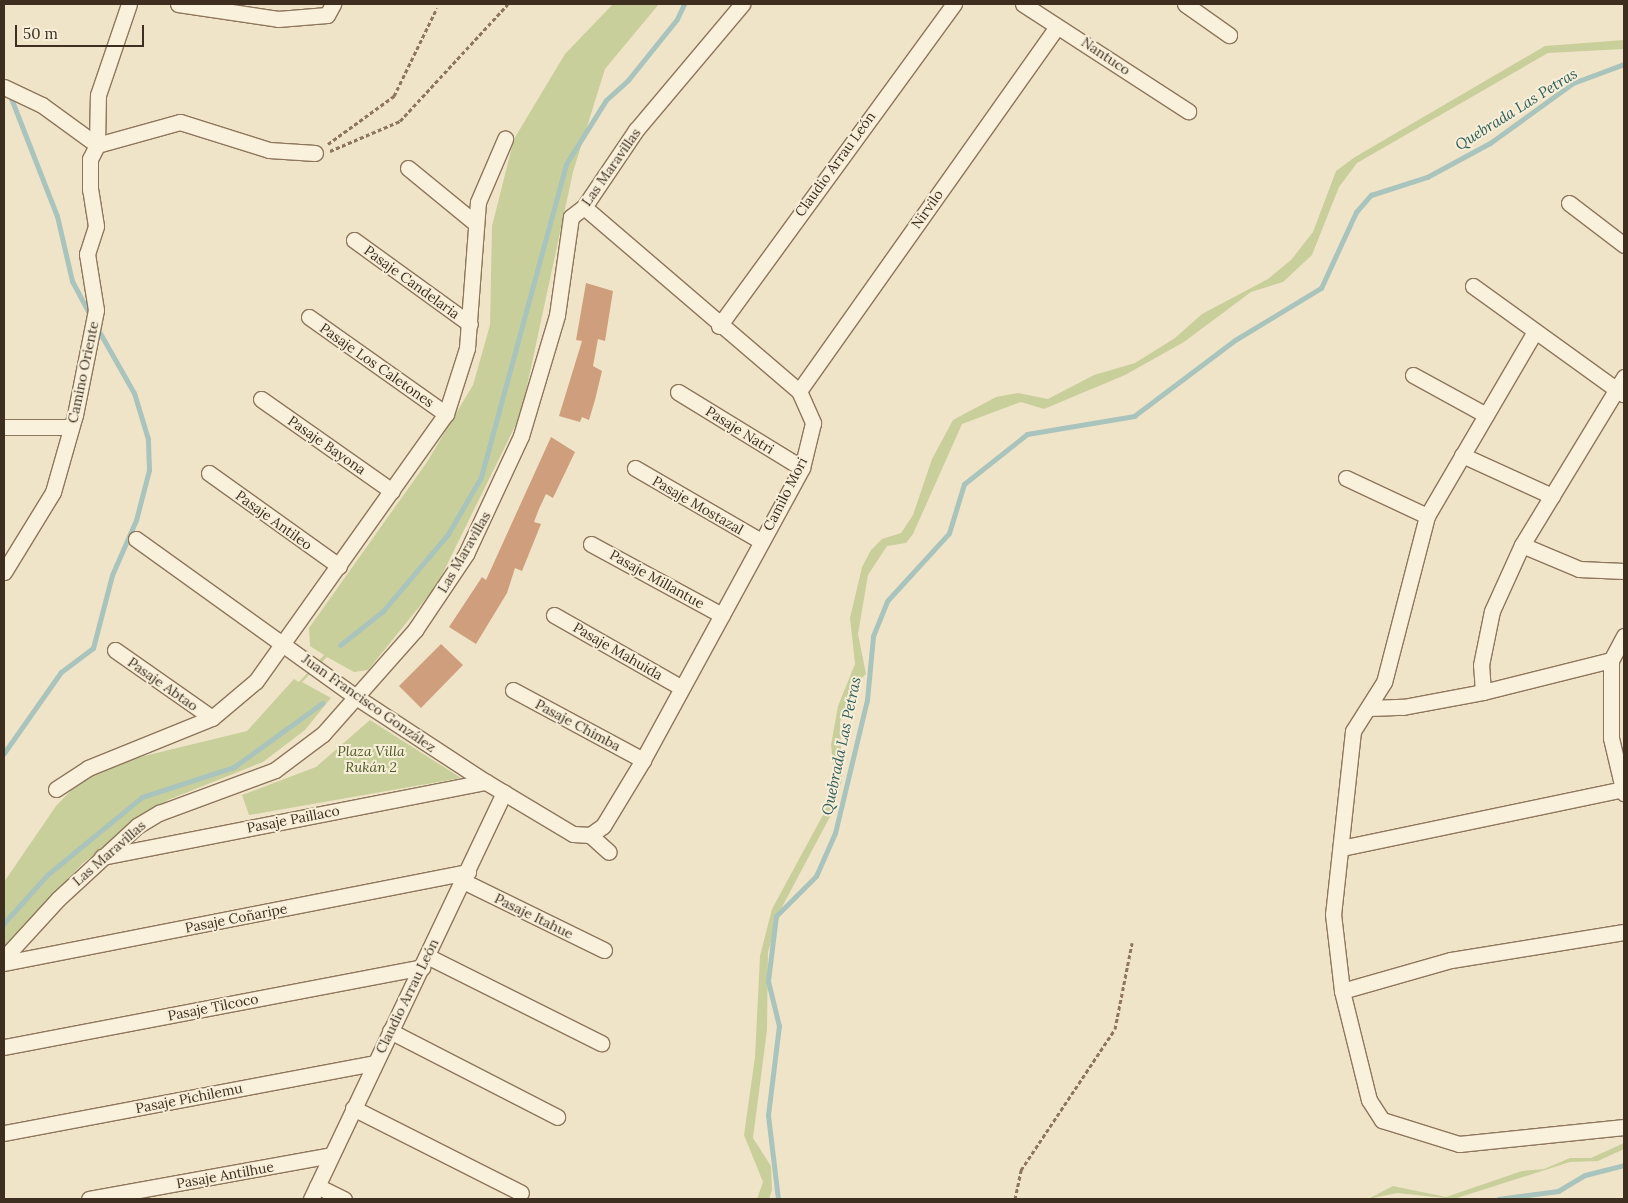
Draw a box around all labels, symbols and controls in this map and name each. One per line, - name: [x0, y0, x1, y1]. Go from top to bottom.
- scale bar: [18, 15, 146, 47]
- text: 50 m: [23, 24, 58, 43]
- street label: Nantuco: [1078, 34, 1134, 78]
- water label: Quebrada Las Petras: [1452, 64, 1580, 154]
- street label: Claudio Arrau León: [791, 108, 879, 220]
- street label: Las Maravillas: [578, 125, 644, 209]
- street label: Nirvilo: [908, 186, 946, 232]
- street label: Pasaje Candelaria: [361, 242, 463, 322]
- street label: Camino Oriente: [64, 319, 102, 425]
- street label: Pasaje Los Caletones: [317, 319, 437, 411]
- street label: Pasaje Natri: [703, 402, 777, 458]
- street label: Pasaje Bayona: [285, 412, 369, 478]
- street label: Camilo Mori: [759, 455, 811, 533]
- street label: Pasaje Mostazal: [649, 472, 747, 538]
- street label: Pasaje Antileo: [233, 487, 315, 553]
- street label: Las Maravillas: [434, 508, 494, 596]
- street label: Pasaje Millantue: [607, 546, 707, 612]
- street label: Pasaje Mahuida: [570, 619, 666, 683]
- street label: Juan Francisco González: [299, 650, 439, 756]
- street label: Pasaje Abtao: [125, 654, 201, 714]
- water label: Quebrada Las Petras: [818, 675, 864, 817]
- street label: Pasaje Chimba: [532, 695, 624, 755]
- park label: Plaza Villa Rukán 2: [337, 743, 405, 776]
- street label: Pasaje Paillaco: [245, 802, 341, 836]
- street label: Las Maravillas: [69, 817, 149, 889]
- street label: Pasaje Itahue: [492, 890, 576, 942]
- street label: Pasaje Coñaripe: [183, 900, 289, 936]
- street label: Claudio Arrau León: [372, 936, 442, 1056]
- street label: Pasaje Tilcoco: [166, 990, 260, 1024]
- street label: Pasaje Pichilemu: [134, 1079, 244, 1117]
- street label: Pasaje Antilhue: [175, 1158, 275, 1192]

